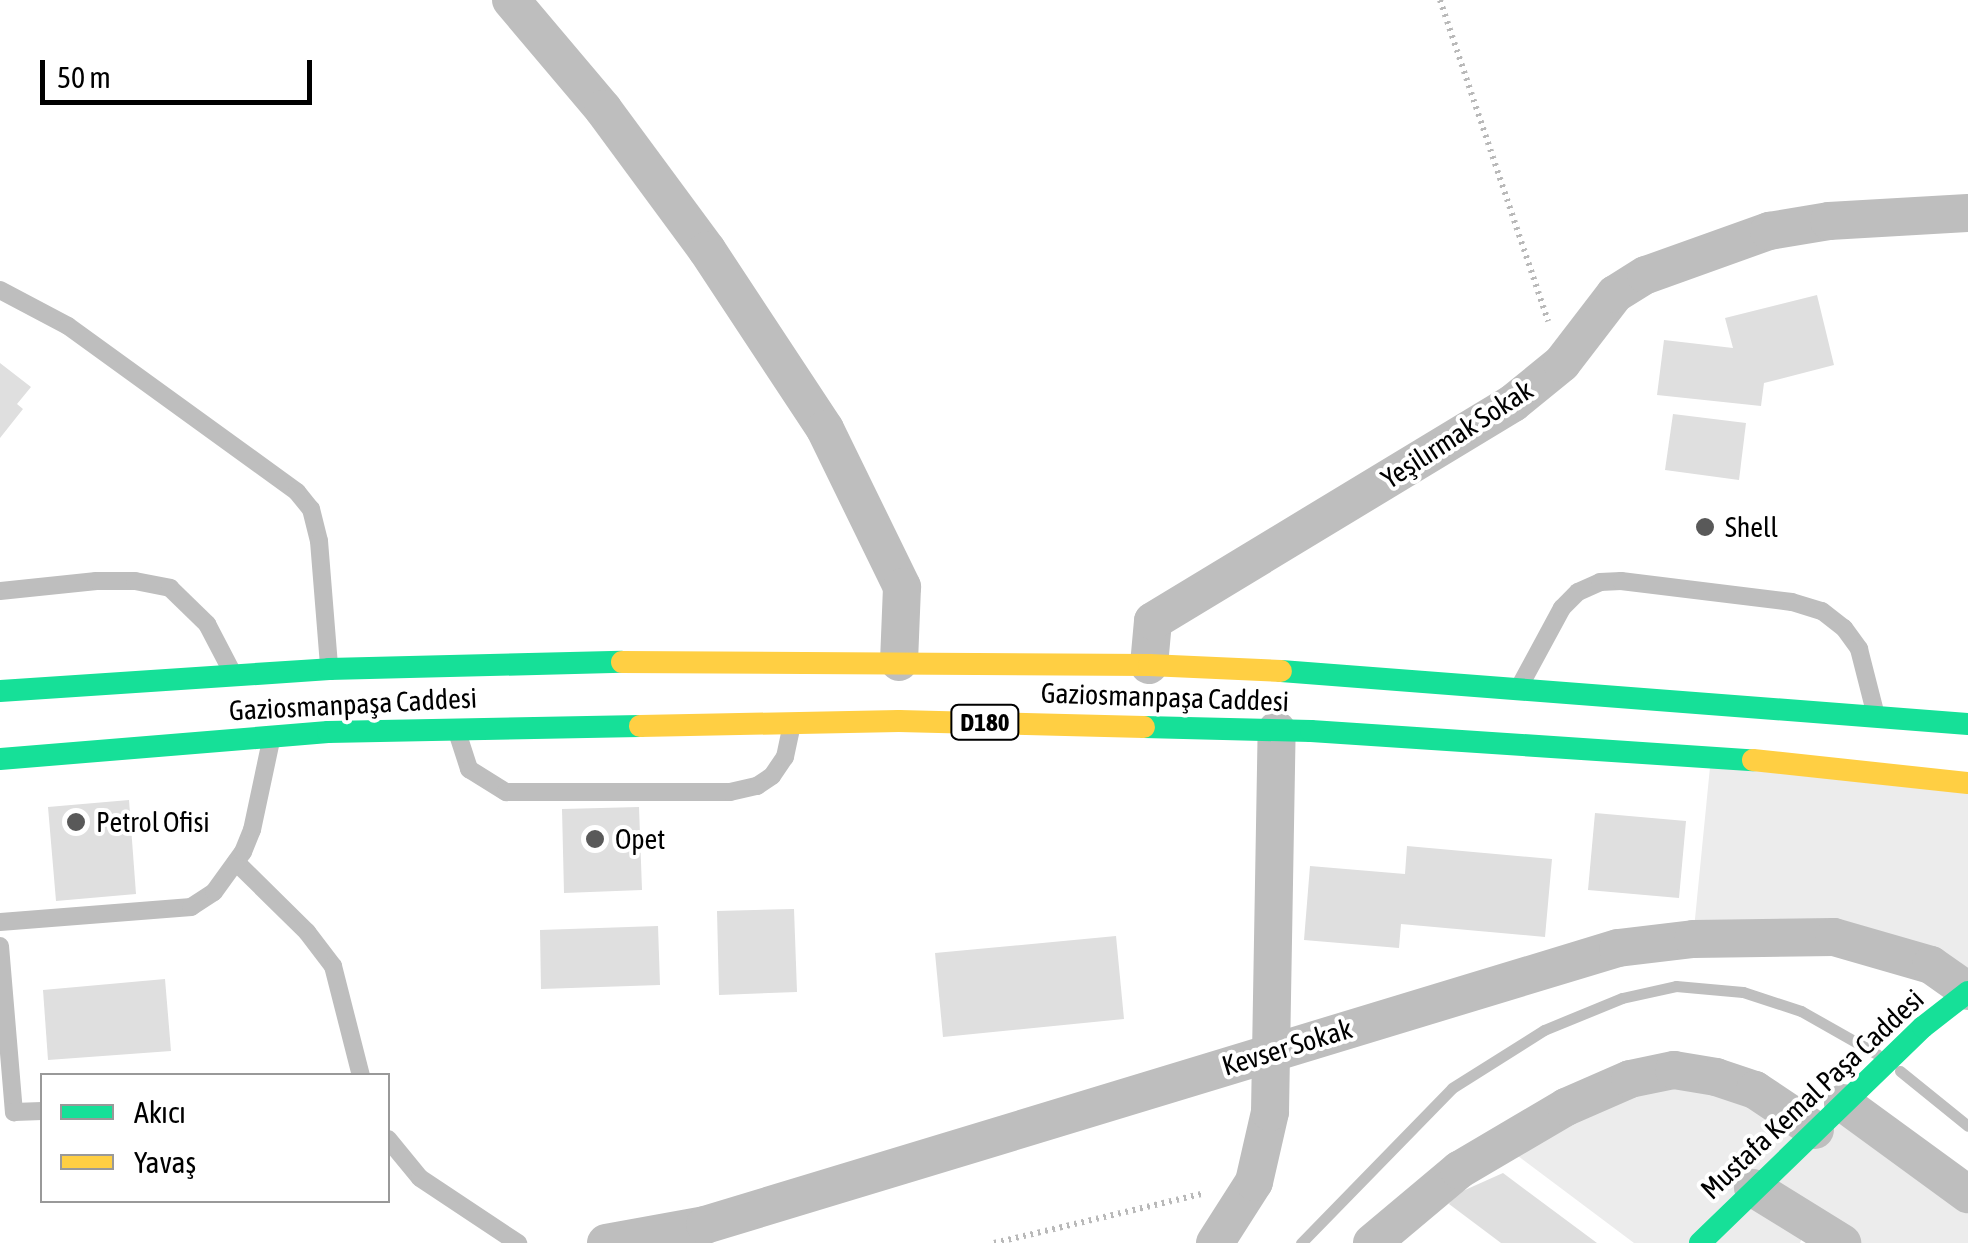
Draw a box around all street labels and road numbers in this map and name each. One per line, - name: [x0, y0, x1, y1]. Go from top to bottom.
- street label: Yeşilırmak Sokak: [1375, 373, 1539, 495]
- street label: Gaziosmanpaşa Caddesi: [1040, 676, 1290, 718]
- street label: Gaziosmanpaşa Caddesi: [228, 681, 478, 727]
- road number: D180: [950, 702, 1020, 742]
- street label: Mustafa Kemal Paşa Caddesi: [1694, 982, 1930, 1206]
- street label: Kevser Sokak: [1218, 1011, 1356, 1083]

